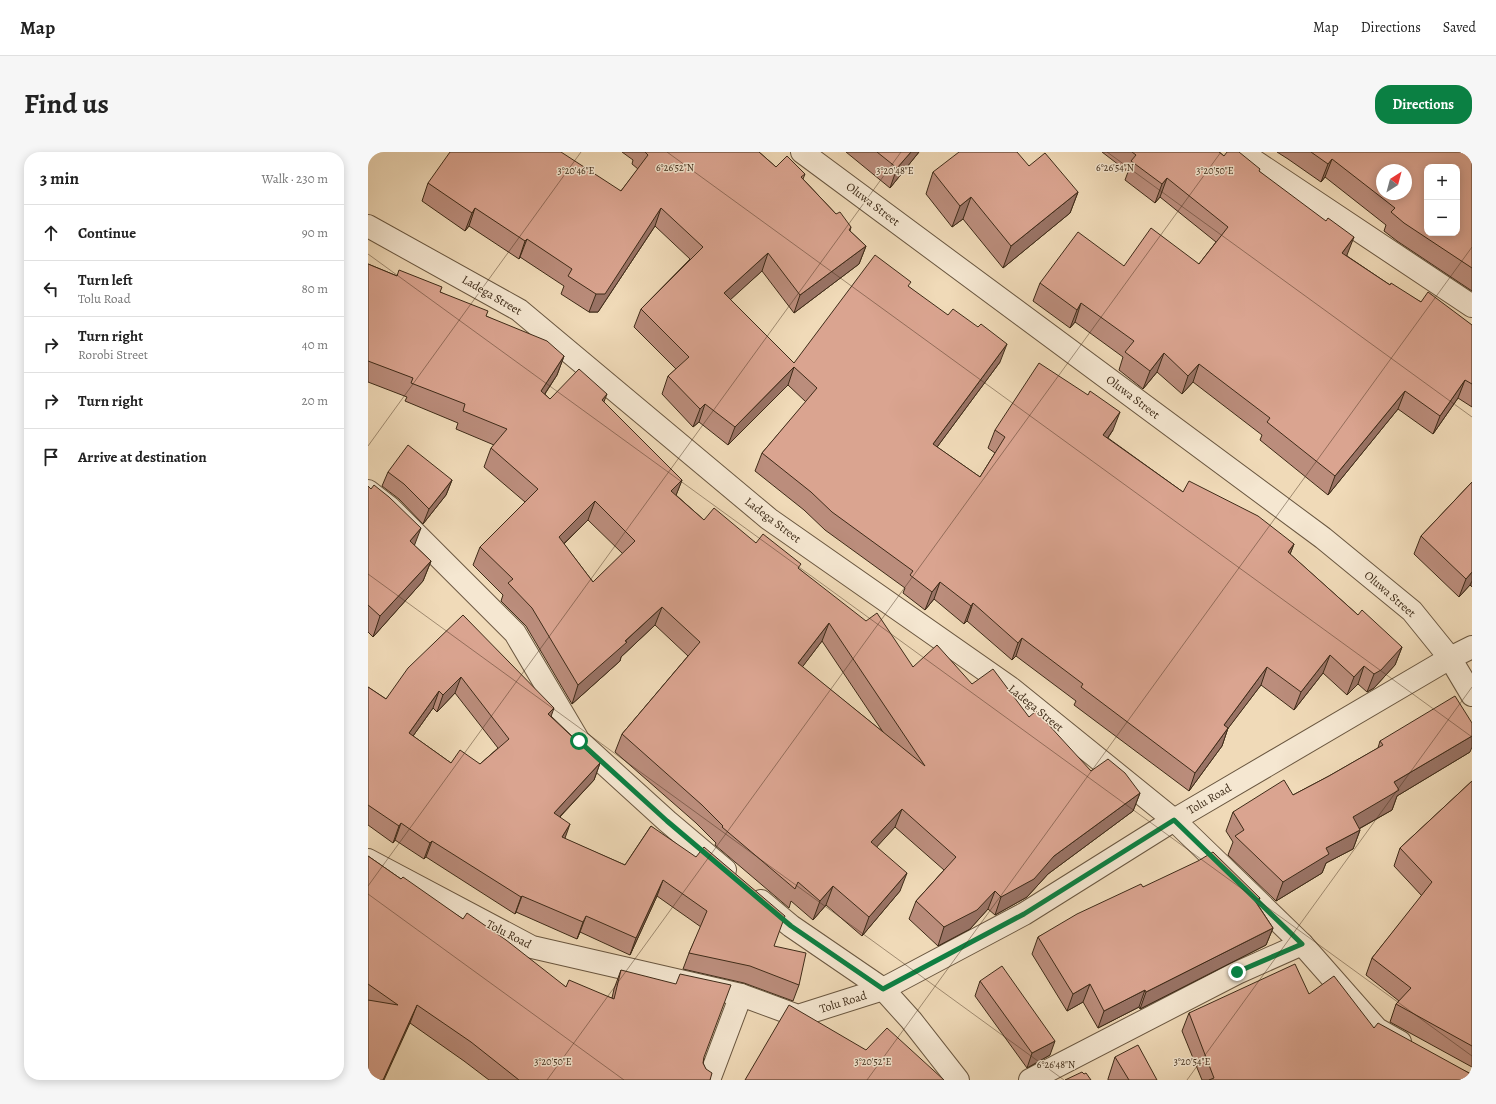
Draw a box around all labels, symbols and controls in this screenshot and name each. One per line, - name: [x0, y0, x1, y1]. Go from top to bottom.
- text: Map: [20, 15, 55, 41]
- text: Map: [1313, 18, 1339, 37]
- text: Directions: [1361, 18, 1421, 37]
- text: Saved: [1443, 18, 1476, 37]
- text: Find us: [24, 85, 109, 123]
- button: Directions: [1375, 85, 1472, 124]
- text: 6°26'52"N: [656, 161, 694, 174]
- text: 6°26'54"N: [1096, 161, 1134, 174]
- text: 3°20'46"E: [557, 164, 595, 177]
- text: 3°20'48"E: [876, 164, 914, 177]
- text: 3°20'50"E: [1196, 164, 1234, 177]
- north arrow: [1376, 164, 1412, 200]
- map controls: [1424, 164, 1460, 236]
- button: +: [1424, 164, 1460, 200]
- text: 3 min: [40, 167, 79, 190]
- text: Walk · 230 m: [262, 170, 328, 187]
- street label: Oluwa Street: [843, 179, 903, 230]
- button: −: [1424, 200, 1460, 236]
- icon: ahead: [40, 222, 62, 244]
- text: Continue: [78, 223, 136, 243]
- text: 90 m: [302, 224, 328, 241]
- text: Turn left: [78, 270, 133, 290]
- street label: Ladega Street: [459, 271, 525, 319]
- icon: left: [40, 278, 62, 300]
- text: 80 m: [301, 280, 328, 297]
- text: Tolu Road: [78, 290, 131, 307]
- text: Turn right: [78, 326, 143, 346]
- icon: right: [40, 334, 62, 356]
- text: 40 m: [302, 336, 328, 353]
- text: Rorobi Street: [78, 346, 148, 363]
- street label: Oluwa Street: [1103, 372, 1163, 423]
- icon: right: [40, 390, 62, 412]
- text: Turn right: [78, 391, 143, 411]
- text: 20 m: [302, 392, 328, 409]
- icon: arrive: [40, 446, 62, 468]
- text: Arrive at destination: [78, 447, 207, 467]
- street label: Ladega Street: [742, 494, 804, 546]
- street label: Oluwa Street: [1361, 567, 1419, 621]
- street label: Ladega Street: [1005, 681, 1067, 735]
- route start: [570, 732, 588, 750]
- street label: Tolu Road: [1184, 780, 1235, 818]
- street label: Tolu Road: [484, 916, 535, 952]
- route end: [1228, 963, 1246, 981]
- street label: Tolu Road: [817, 987, 869, 1017]
- text: 3°20'50"E: [534, 1055, 572, 1068]
- text: 3°20'52"E: [855, 1055, 892, 1068]
- text: 3°20'54"E: [1174, 1055, 1210, 1068]
- text: 6°26'48"N: [1037, 1058, 1075, 1071]

